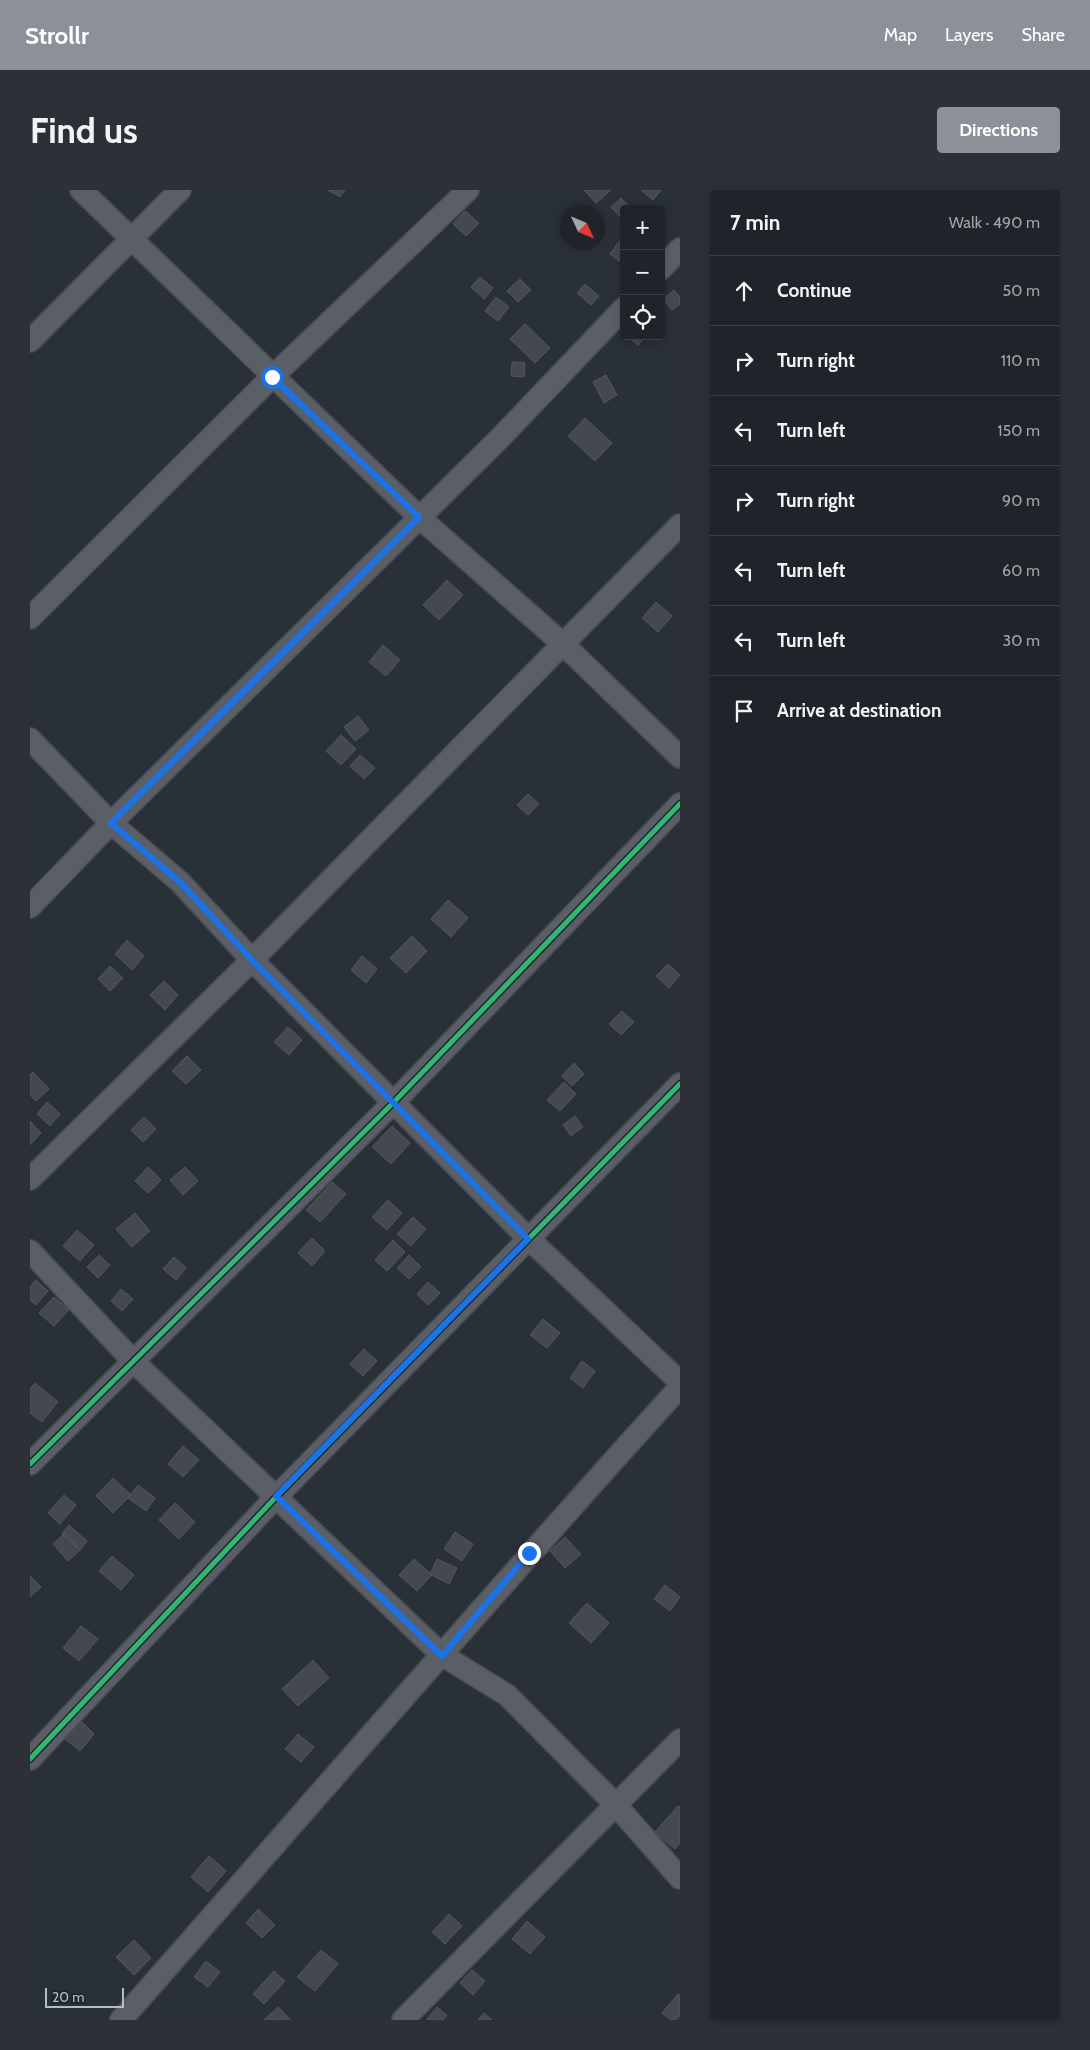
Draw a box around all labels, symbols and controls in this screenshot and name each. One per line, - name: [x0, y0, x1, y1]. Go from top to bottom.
- text: Strollr: [25, 21, 89, 50]
- text: Map: [884, 24, 917, 46]
- text: Layers: [945, 24, 994, 46]
- text: Share: [1022, 24, 1065, 46]
- button: Directions: [937, 107, 1060, 153]
- text: Find us: [30, 109, 138, 152]
- north arrow: [560, 205, 605, 250]
- map controls: [620, 205, 665, 340]
- button: +: [620, 205, 665, 250]
- text: 7 min: [730, 210, 780, 235]
- text: Walk · 490 m: [949, 213, 1040, 232]
- button: −: [620, 250, 665, 295]
- icon: ahead: [730, 277, 758, 305]
- text: Continue: [777, 279, 851, 302]
- text: 50 m: [1003, 281, 1040, 300]
- button: locate: [620, 295, 665, 340]
- icon: right: [730, 347, 758, 375]
- text: Turn right: [777, 349, 855, 372]
- text: 110 m: [1001, 351, 1040, 370]
- route start: [261, 366, 284, 389]
- icon: left: [730, 417, 758, 445]
- text: Turn left: [777, 419, 845, 442]
- text: 150 m: [997, 421, 1040, 440]
- icon: right: [730, 487, 758, 515]
- text: Turn right: [777, 489, 855, 512]
- text: 90 m: [1002, 491, 1040, 510]
- icon: left: [730, 557, 758, 585]
- text: Turn left: [777, 559, 845, 582]
- text: 60 m: [1002, 561, 1040, 580]
- icon: left: [730, 627, 758, 655]
- text: Turn left: [777, 629, 845, 652]
- text: 30 m: [1003, 631, 1040, 650]
- icon: arrive: [730, 697, 758, 725]
- text: Arrive at destination: [777, 699, 941, 722]
- route end: [518, 1542, 541, 1565]
- scale bar: [45, 1985, 124, 2008]
- text: 20 m: [52, 1988, 85, 2006]

